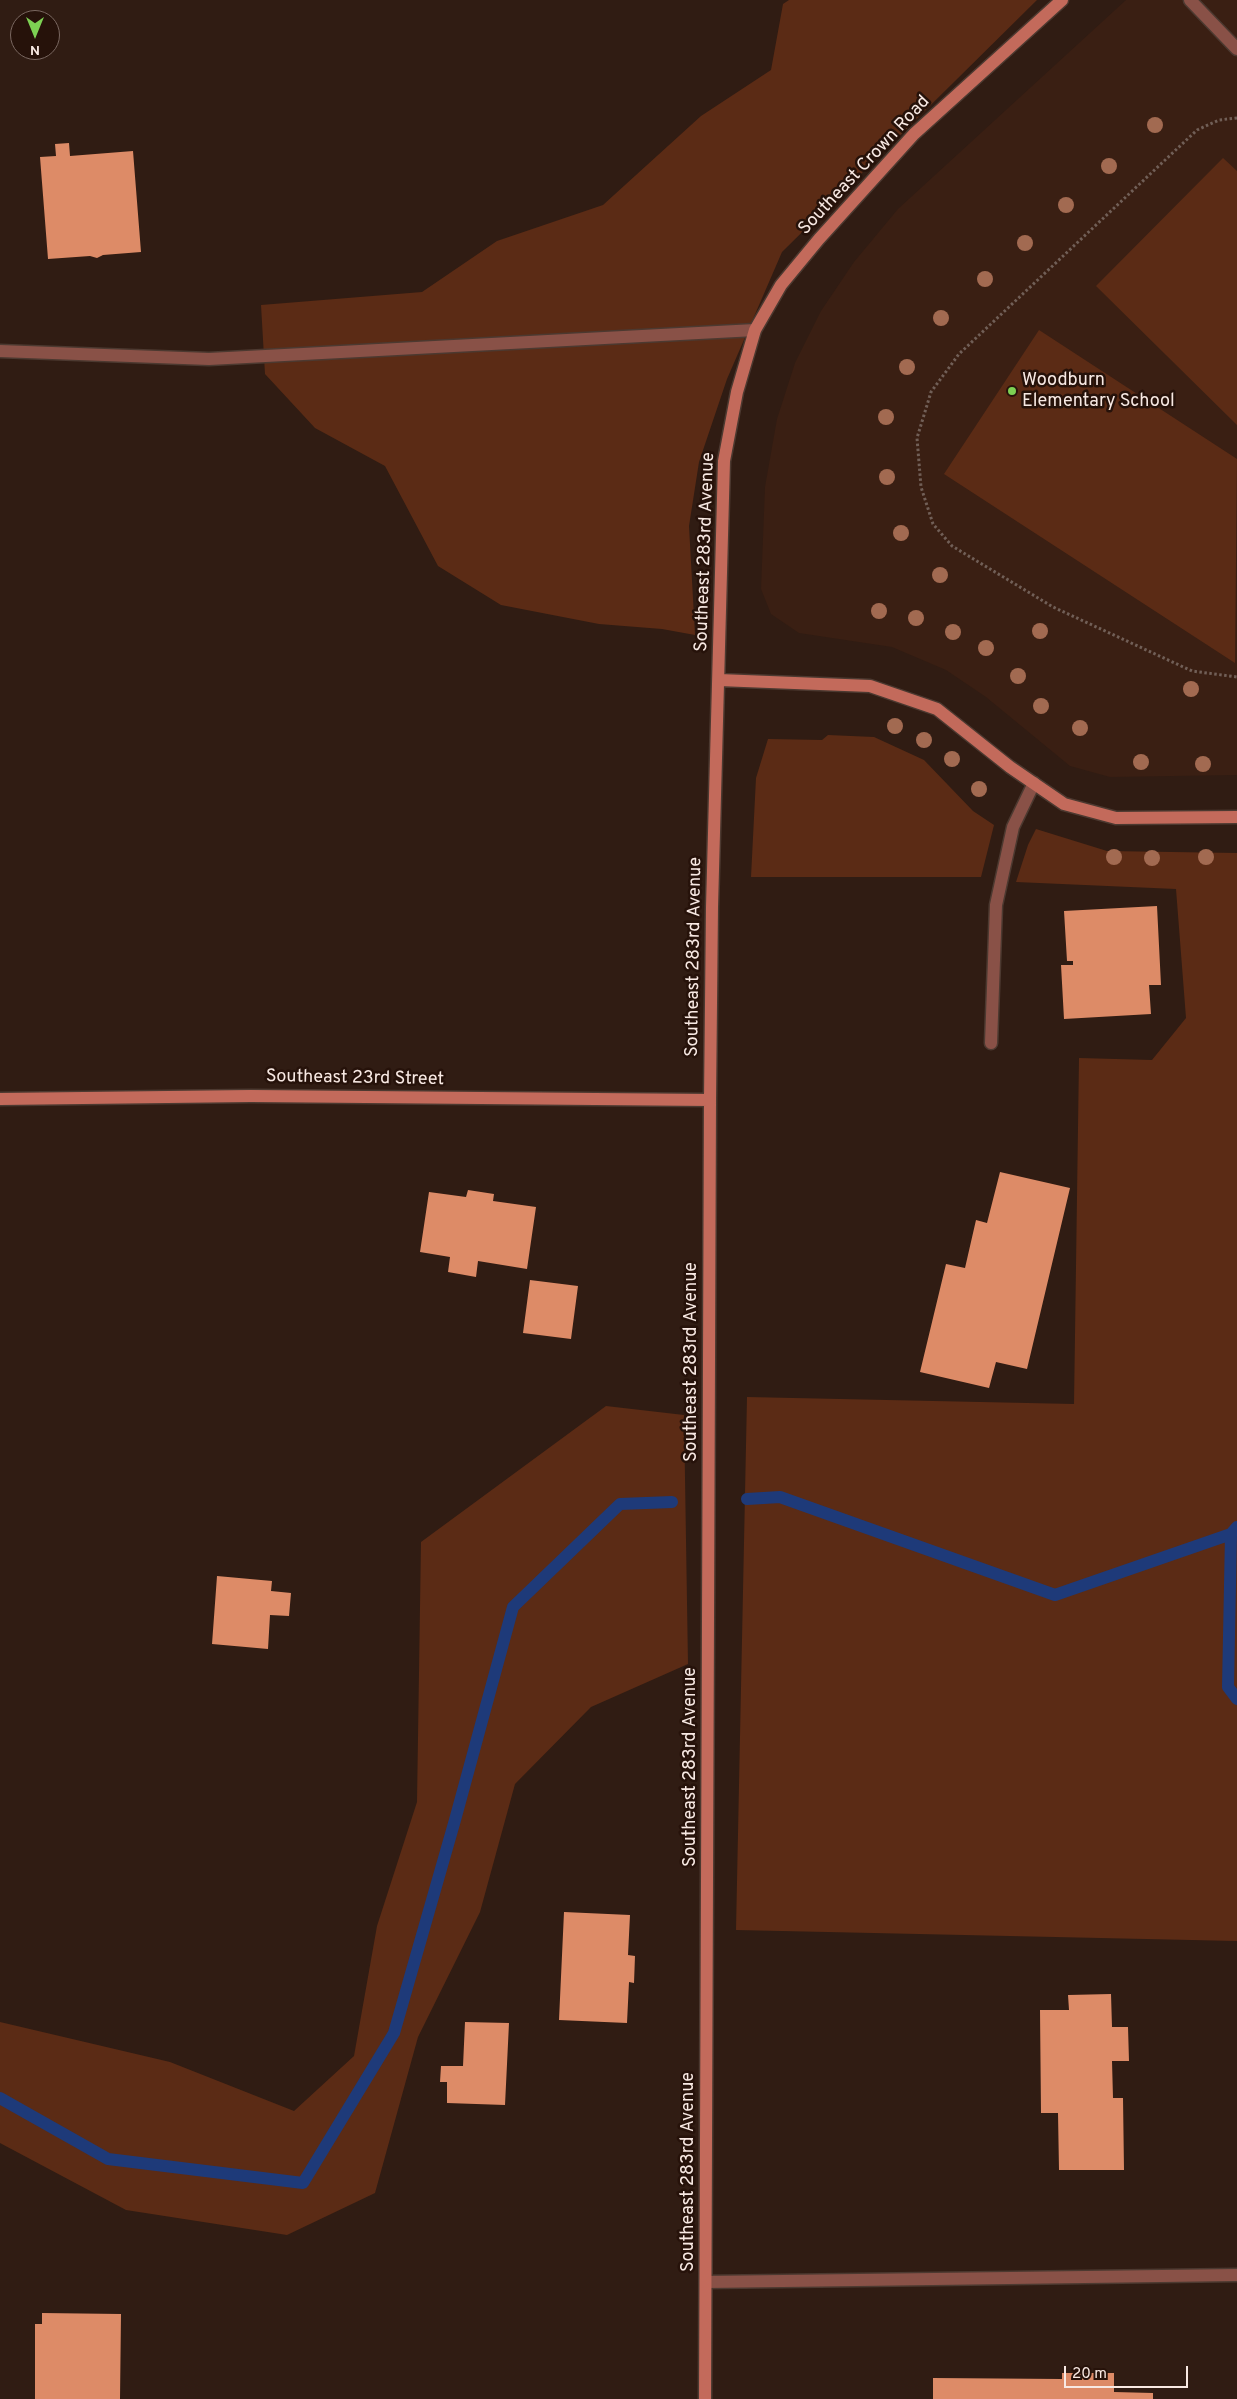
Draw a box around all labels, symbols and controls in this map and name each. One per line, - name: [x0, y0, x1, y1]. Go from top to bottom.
- north arrow: [10, 10, 60, 60]
- text: N: [30, 41, 40, 58]
- street label: Southeast Crown Road: [795, 92, 935, 240]
- place label: Woodburn Elementary School: [1022, 370, 1175, 412]
- marker: Woodburn Elementary School: [1006, 385, 1018, 397]
- street label: Southeast 283rd Avenue: [692, 452, 720, 652]
- street label: Southeast 283rd Avenue: [682, 857, 708, 1057]
- street label: Southeast 23rd Street: [266, 1067, 444, 1091]
- street label: Southeast 283rd Avenue: [681, 1262, 703, 1462]
- street label: Southeast 283rd Avenue: [680, 1667, 702, 1867]
- street label: Southeast 283rd Avenue: [678, 2072, 700, 2272]
- scale bar: [1067, 2356, 1191, 2388]
- text: 20 m: [1072, 2365, 1107, 2384]

